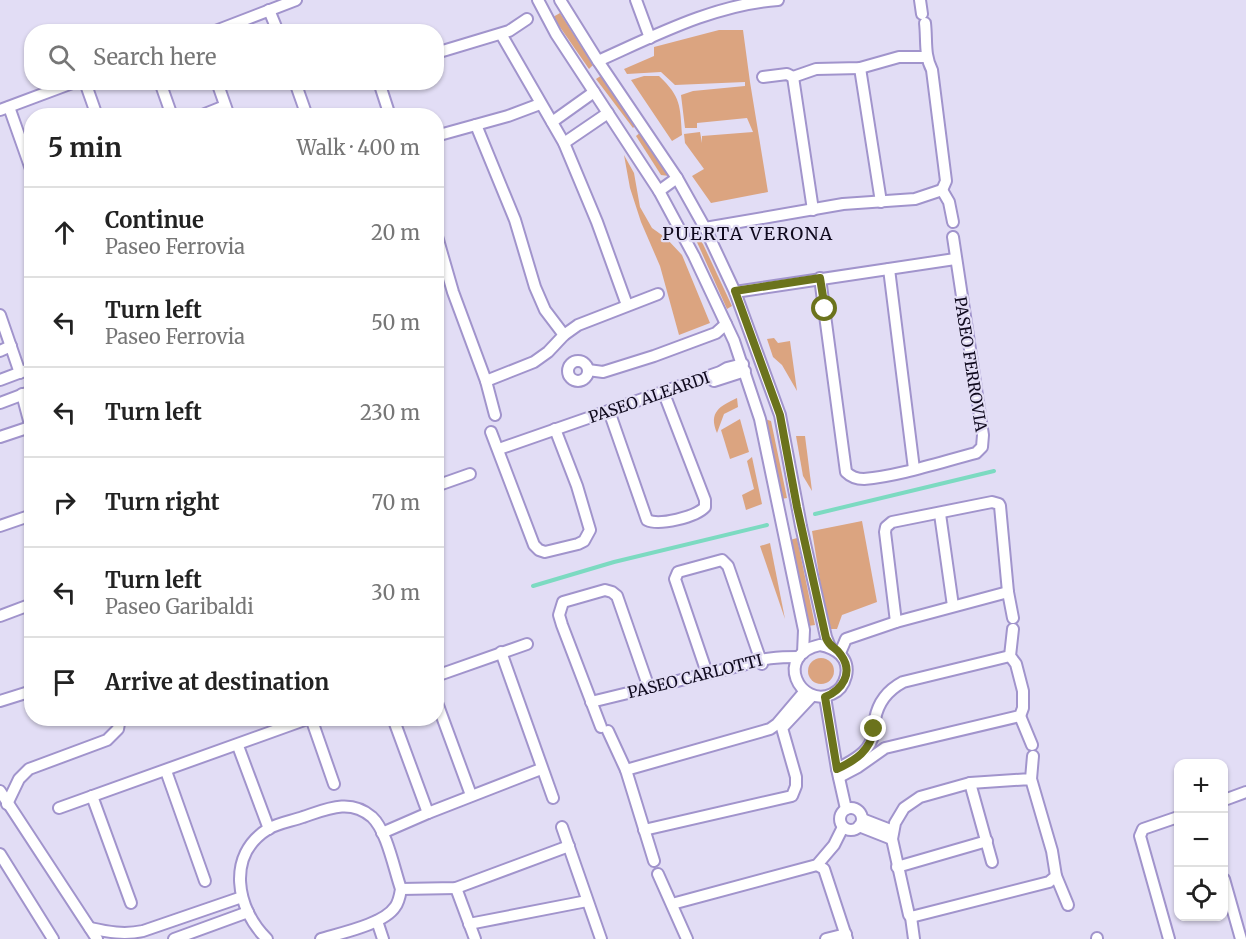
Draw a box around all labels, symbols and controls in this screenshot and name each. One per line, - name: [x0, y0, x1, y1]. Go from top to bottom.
- search box: [24, 24, 444, 90]
- icon: search: [45, 41, 78, 74]
- text: Search here: [93, 43, 216, 71]
- text: 5 min: [48, 131, 122, 164]
- text: Walk · 400 m: [297, 135, 420, 160]
- text: Continue: [105, 206, 204, 234]
- icon: ahead: [48, 216, 81, 249]
- text: 20 m: [371, 220, 420, 245]
- district label: PUERTA VERONA: [662, 222, 834, 245]
- text: Paseo Ferrovia: [105, 234, 245, 259]
- route start: [811, 295, 837, 321]
- street label: PASEO FERROVIA: [950, 295, 992, 434]
- text: Turn left: [105, 296, 202, 324]
- icon: left: [48, 306, 81, 339]
- text: 50 m: [371, 310, 420, 335]
- text: Paseo Ferrovia: [105, 324, 245, 349]
- street label: PASEO ALEARDI: [586, 367, 712, 427]
- icon: left: [48, 396, 81, 429]
- text: Turn left: [105, 398, 202, 426]
- text: 230 m: [360, 400, 420, 425]
- icon: right: [48, 486, 81, 519]
- text: Turn right: [105, 488, 219, 516]
- text: 70 m: [372, 490, 420, 515]
- text: Turn left: [105, 566, 202, 594]
- icon: left: [48, 576, 81, 609]
- text: 30 m: [371, 580, 420, 605]
- text: Paseo Garibaldi: [105, 594, 254, 619]
- street label: PASEO CARLOTTI: [625, 650, 765, 702]
- icon: arrive: [48, 666, 81, 699]
- text: Arrive at destination: [105, 668, 329, 696]
- route end: [860, 715, 886, 741]
- map controls: [1174, 759, 1228, 921]
- button: +: [1174, 759, 1228, 813]
- button: −: [1174, 813, 1228, 867]
- button: locate: [1174, 867, 1228, 921]

